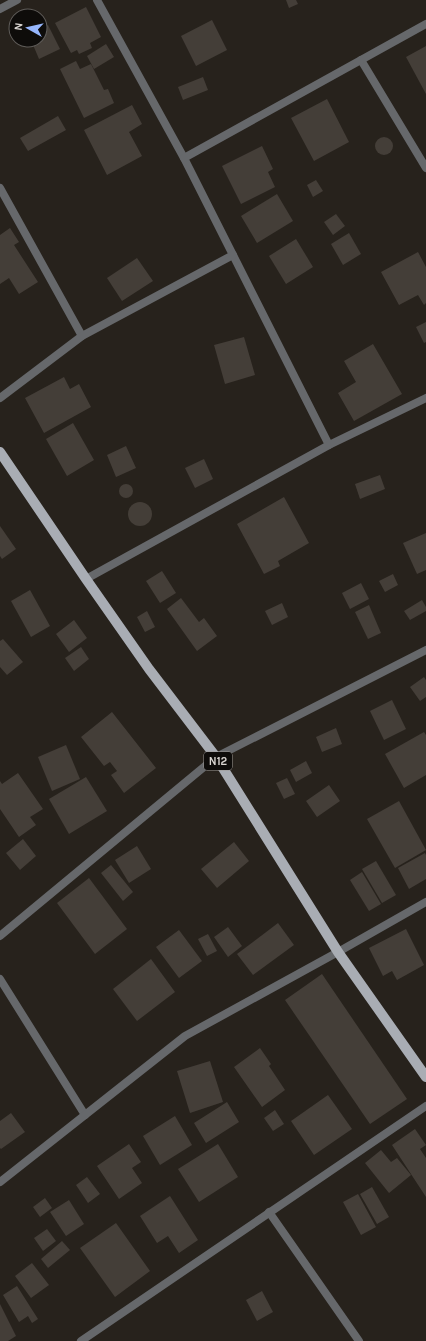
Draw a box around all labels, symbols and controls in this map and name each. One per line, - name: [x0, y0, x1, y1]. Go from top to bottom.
- north arrow: [8, 8, 48, 48]
- text: N: [12, 22, 26, 31]
- road number: N12: [204, 752, 232, 770]

